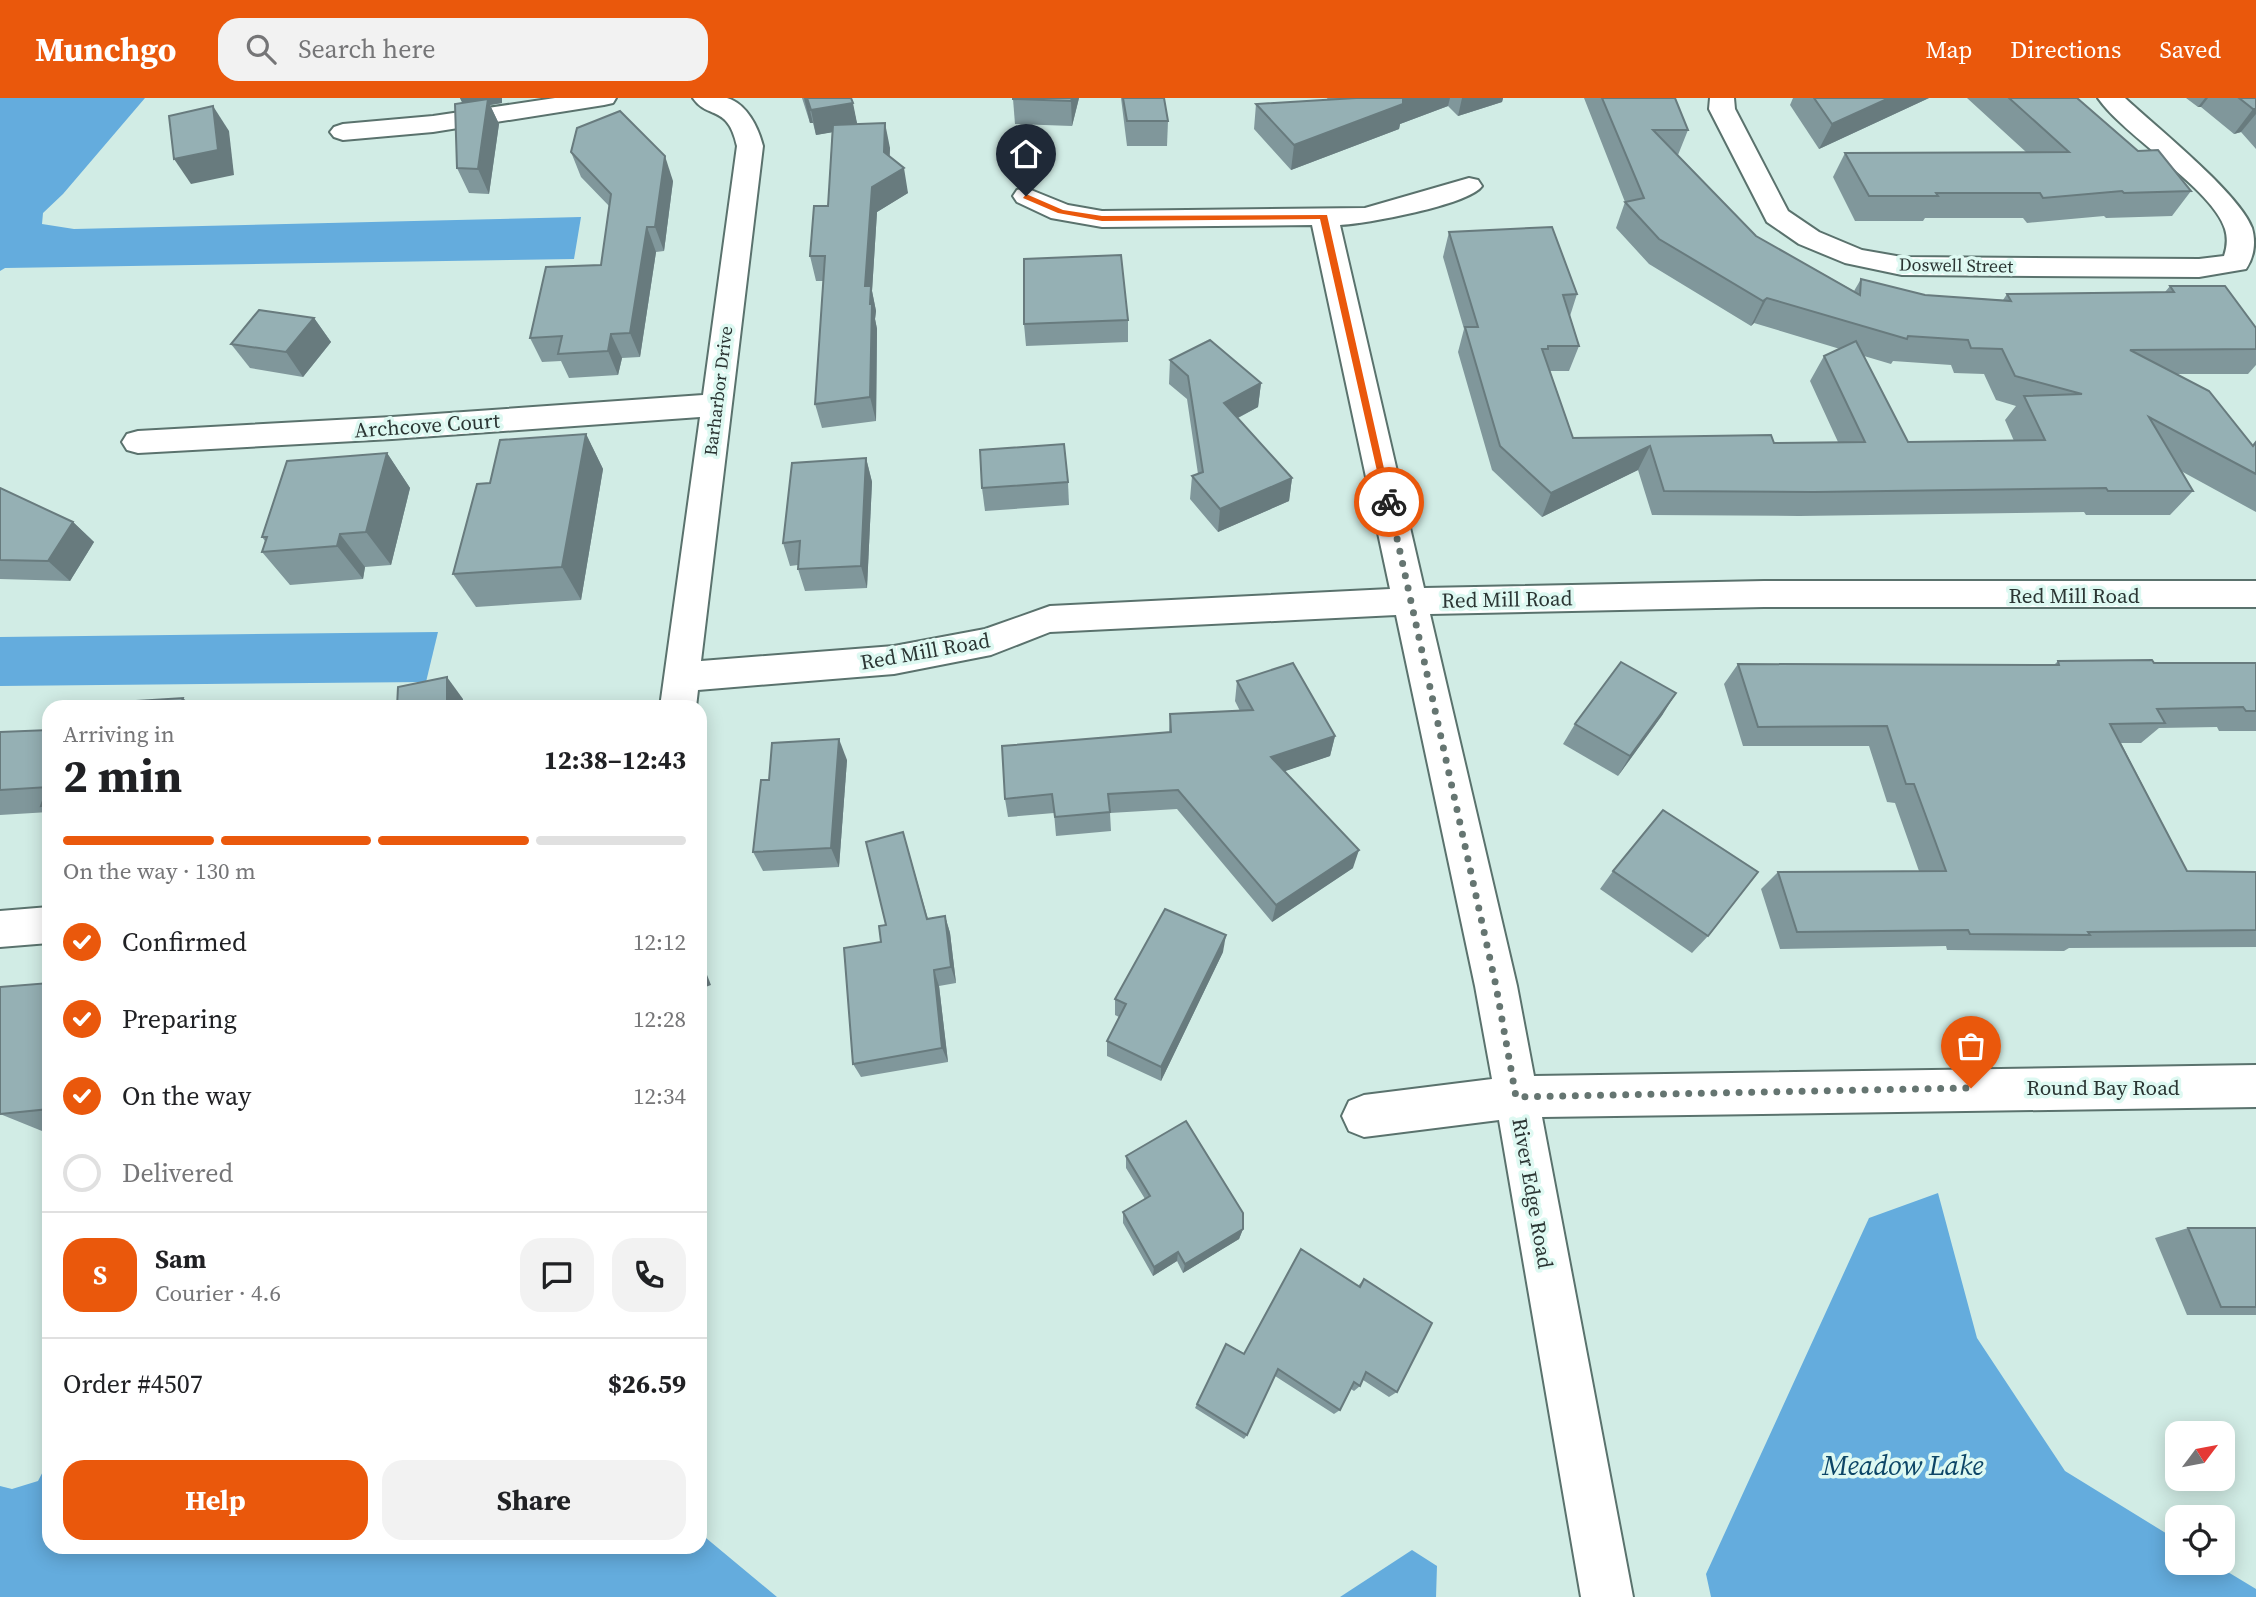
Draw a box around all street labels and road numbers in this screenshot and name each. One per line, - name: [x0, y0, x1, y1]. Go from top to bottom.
- street label: Doswell Street: [1899, 252, 2014, 278]
- street label: Barharbor Drive: [698, 325, 738, 457]
- street label: Archcove Court: [353, 405, 501, 445]
- street label: Red Mill Road: [2008, 581, 2140, 610]
- street label: Red Mill Road: [1441, 583, 1573, 615]
- street label: Red Mill Road: [858, 625, 992, 677]
- street label: Round Bay Road: [2026, 1073, 2180, 1102]
- street label: River Edge Road: [1505, 1115, 1561, 1271]

